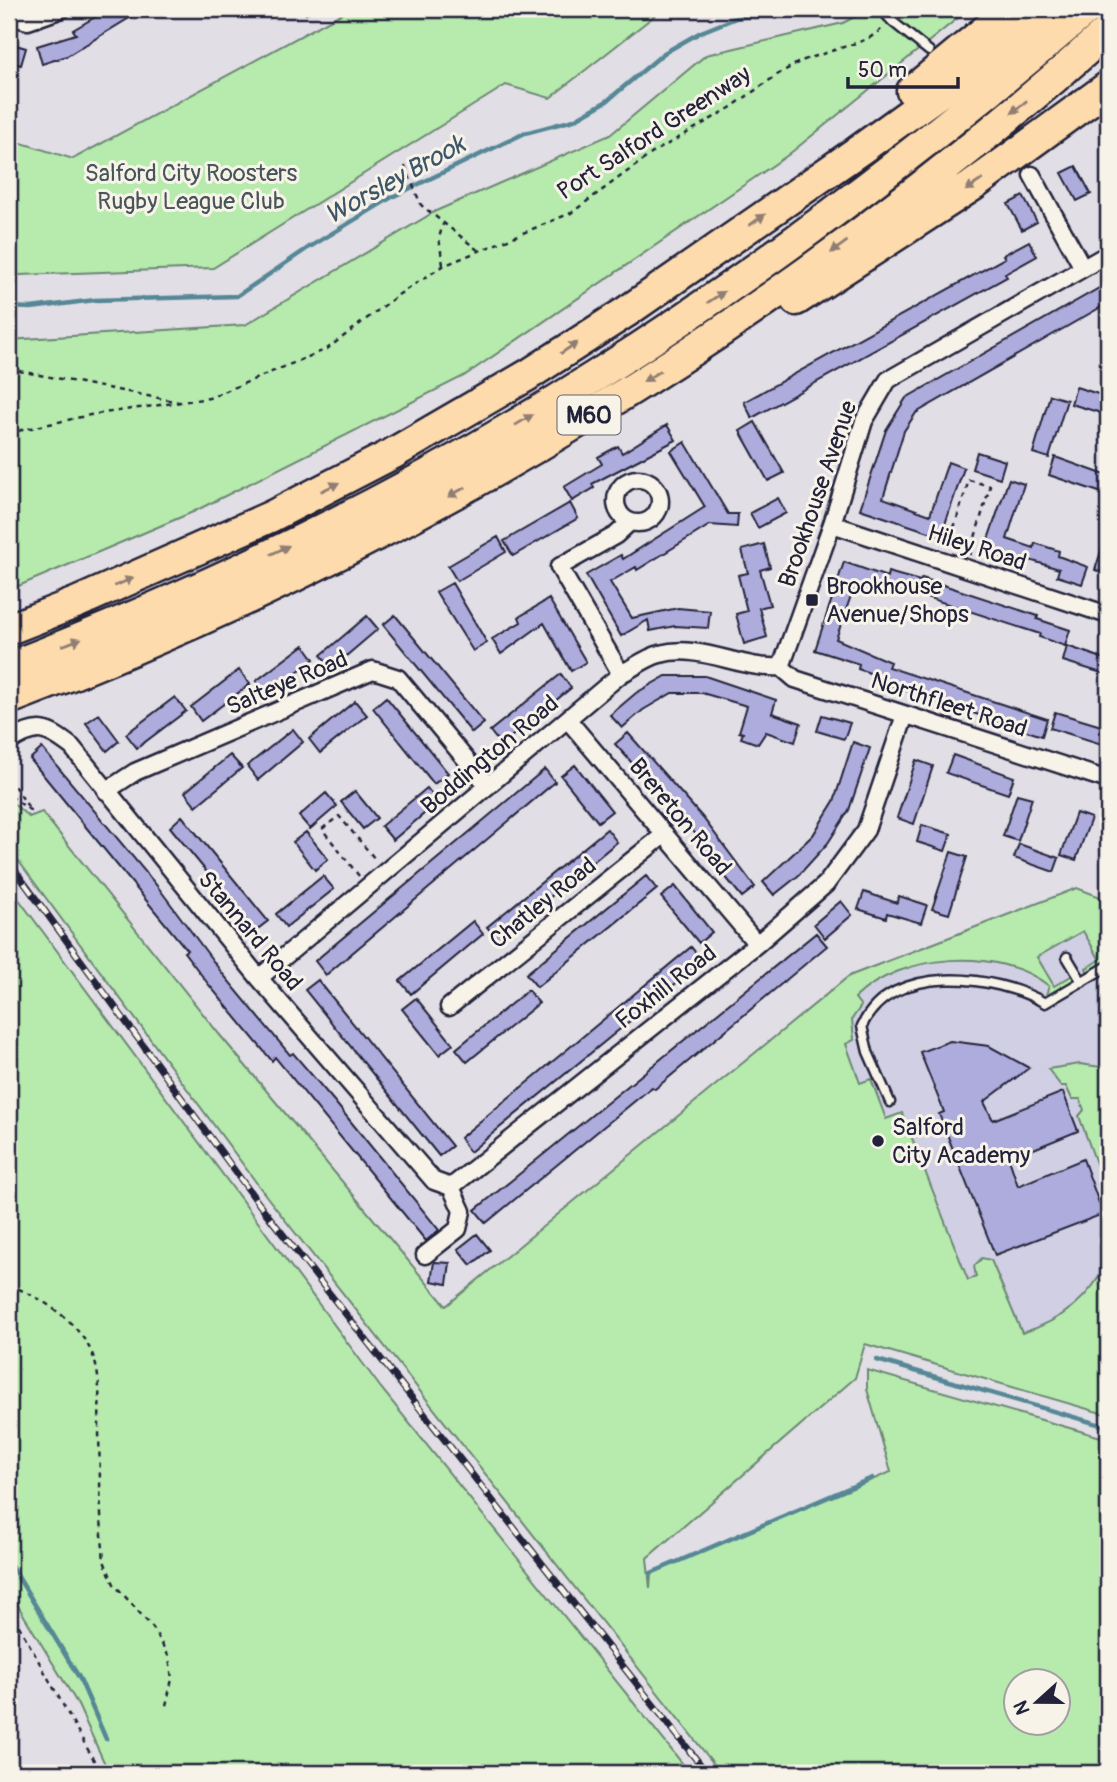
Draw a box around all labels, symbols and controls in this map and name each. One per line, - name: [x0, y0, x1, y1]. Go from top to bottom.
- scale bar: [848, 46, 958, 90]
- text: 50 m: [858, 57, 907, 84]
- street label: Port Salford Greenway: [552, 60, 756, 206]
- one-way arrow: [1011, 99, 1028, 114]
- water label: Worsley Brook: [319, 127, 472, 232]
- park label: Salford City Roosters Rugby League Club: [85, 159, 298, 216]
- one-way arrow: [965, 178, 983, 192]
- one-way arrow: [748, 213, 766, 227]
- one-way arrow: [831, 239, 849, 254]
- one-way arrow: [706, 291, 725, 304]
- one-way arrow: [560, 342, 579, 355]
- one-way arrow: [642, 369, 662, 382]
- road number: M60: [558, 396, 620, 434]
- street label: Brookhouse Avenue: [773, 397, 864, 591]
- one-way arrow: [514, 413, 533, 426]
- one-way arrow: [320, 481, 340, 493]
- one-way arrow: [447, 486, 466, 498]
- street label: Hiley Road: [924, 518, 1030, 578]
- one-way arrow: [270, 544, 290, 556]
- place label: Brookhouse Avenue/Shops: [826, 572, 969, 629]
- one-way arrow: [113, 576, 134, 587]
- marker: Brookhouse Avenue/Shops: [804, 592, 820, 608]
- one-way arrow: [62, 637, 83, 648]
- street label: Salteye Road: [222, 644, 352, 722]
- street label: Northfleet Road: [867, 666, 1031, 744]
- street label: Boddington Road: [415, 689, 565, 821]
- street label: Brereton Road: [623, 752, 737, 882]
- street label: Chatley Road: [484, 851, 602, 955]
- street label: Stannard Road: [192, 865, 308, 997]
- street label: Foxhill Road: [610, 939, 722, 1035]
- place label: Salford City Academy: [892, 1113, 1030, 1170]
- marker: Salford City Academy: [870, 1133, 886, 1149]
- north arrow: [1002, 1666, 1072, 1736]
- text: N: [1009, 1697, 1036, 1718]

